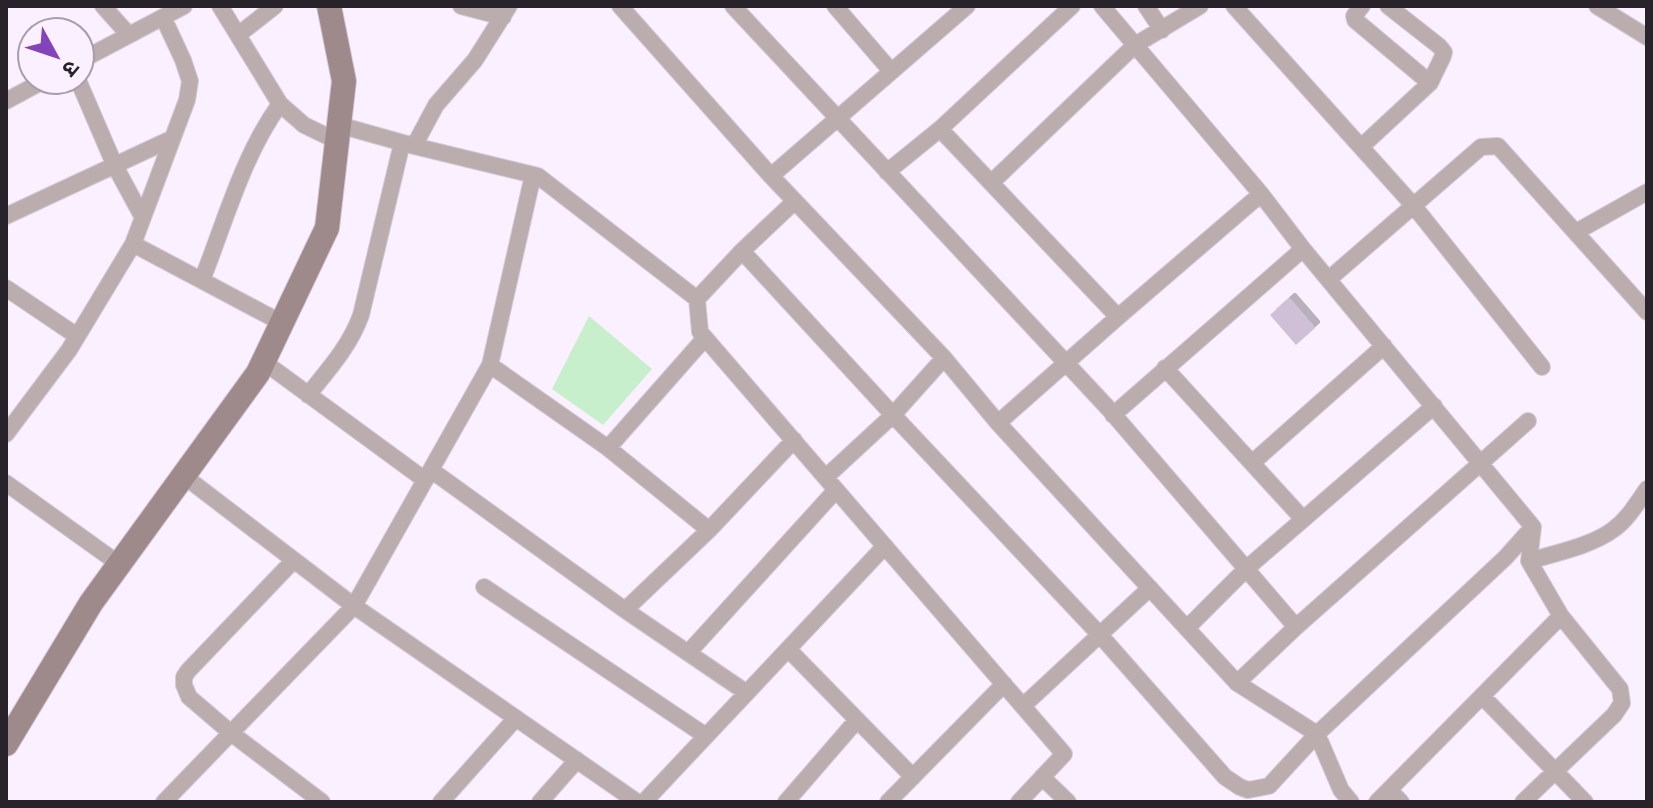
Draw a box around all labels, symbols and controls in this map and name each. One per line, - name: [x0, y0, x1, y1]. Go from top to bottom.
- north arrow: [16, 16, 96, 96]
- text: उ: [56, 55, 85, 83]

